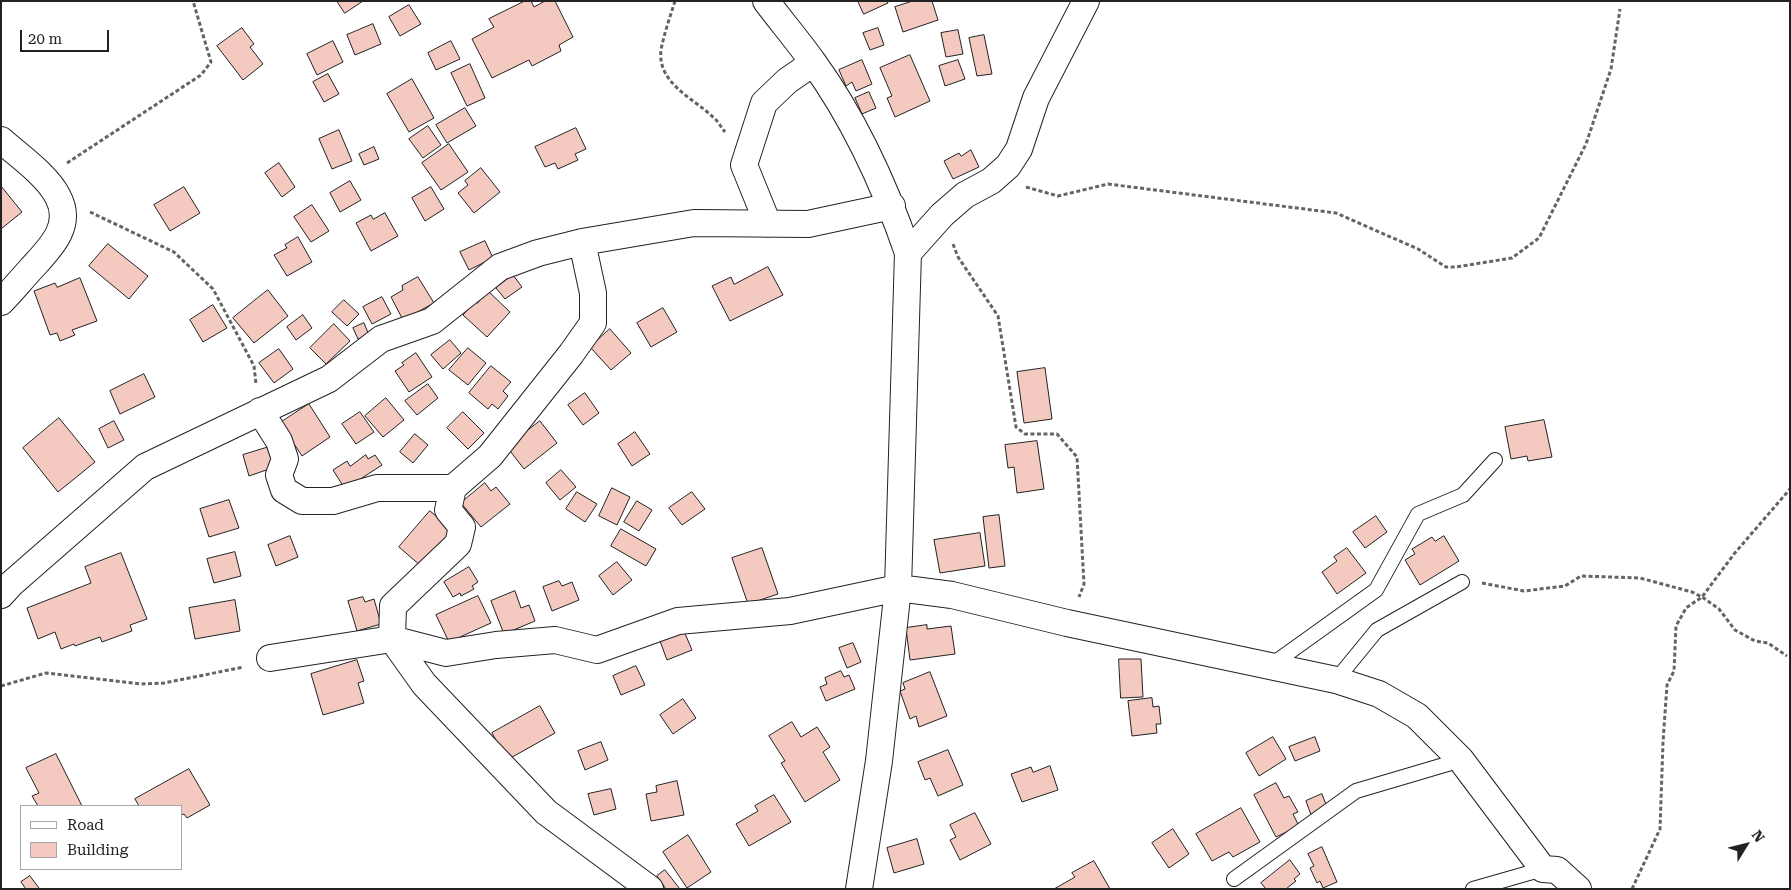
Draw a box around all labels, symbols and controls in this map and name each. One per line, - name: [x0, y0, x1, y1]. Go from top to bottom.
- scale bar: [22, 20, 111, 52]
- text: 20 m: [28, 30, 62, 48]
- legend: [20, 805, 182, 870]
- text: Road: [67, 816, 104, 834]
- north arrow: [1721, 820, 1771, 870]
- text: N: [1748, 827, 1768, 845]
- text: Building: [67, 841, 128, 859]

